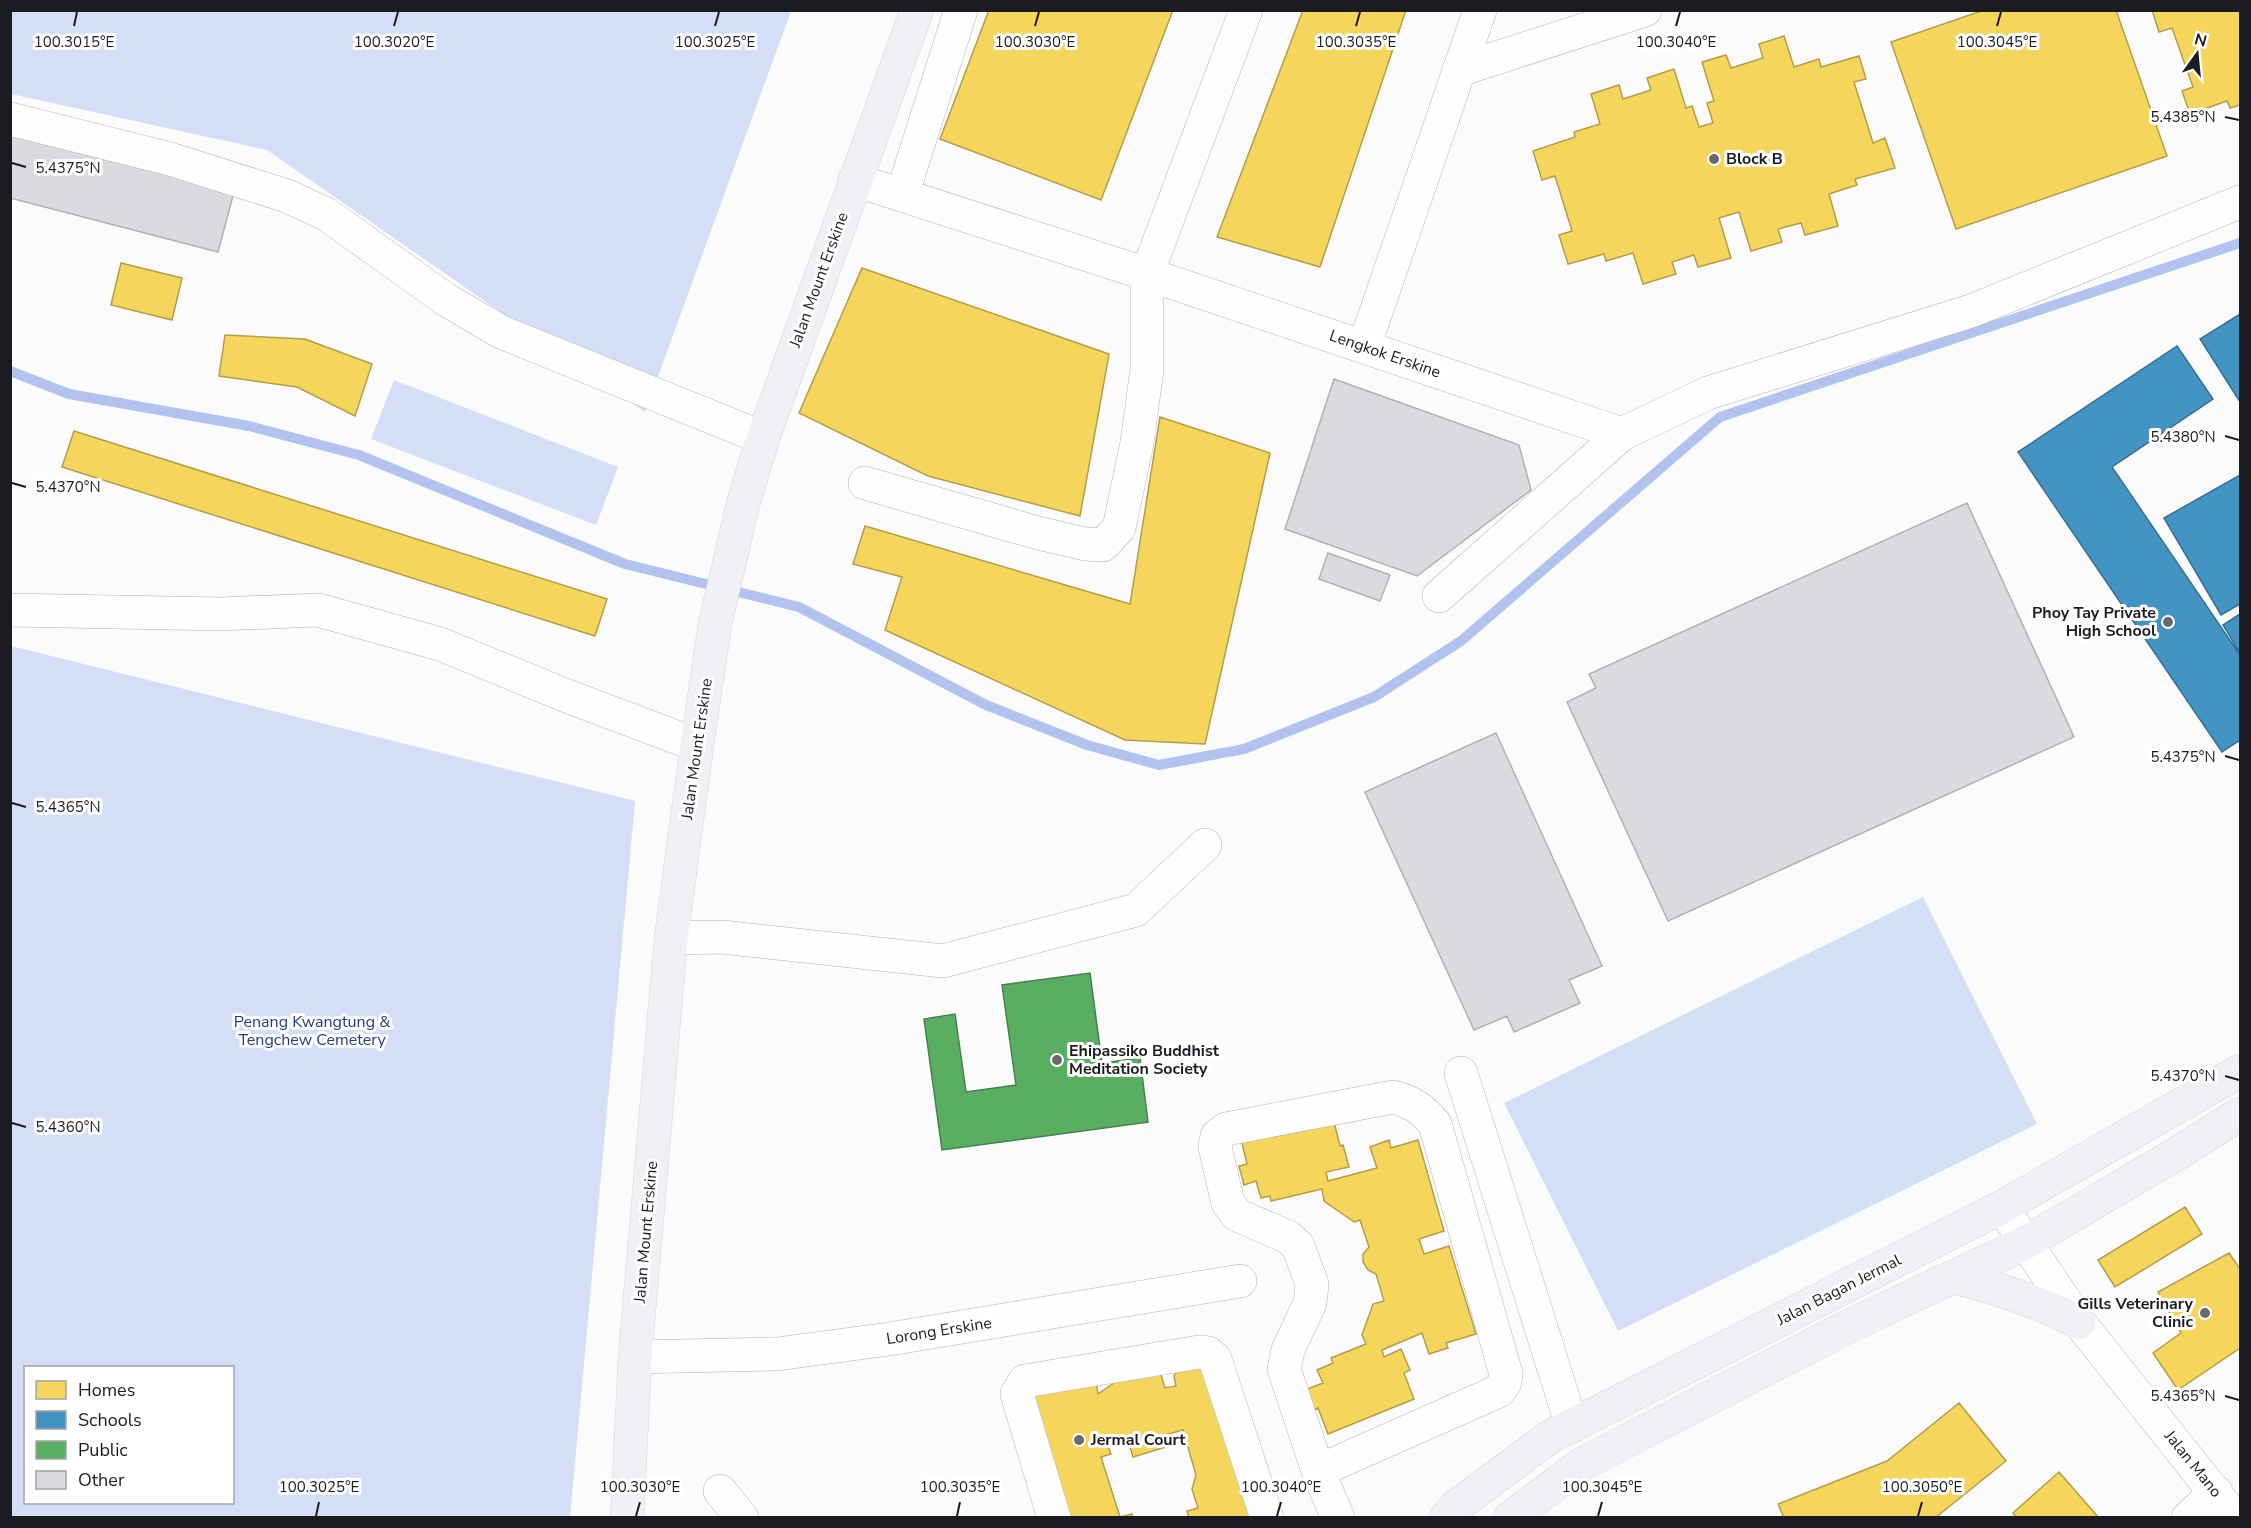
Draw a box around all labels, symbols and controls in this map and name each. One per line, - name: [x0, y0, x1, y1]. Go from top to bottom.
- north arrow: [2167, 24, 2227, 84]
- text: N: [2192, 28, 2209, 53]
- text: 100.3015°E: [34, 32, 114, 52]
- text: 100.3020°E: [354, 32, 434, 52]
- text: 100.3025°E: [675, 32, 755, 52]
- text: 100.3030°E: [995, 32, 1075, 52]
- text: 100.3035°E: [1316, 32, 1396, 52]
- text: 100.3040°E: [1636, 32, 1716, 52]
- text: 100.3045°E: [1957, 32, 2037, 52]
- text: 5.4385°N: [2150, 107, 2216, 127]
- place label: Block B: [1726, 148, 1783, 170]
- marker: Block B: [1707, 152, 1721, 166]
- text: 5.4375°N: [35, 158, 101, 178]
- street label: Jalan Mount Erskine: [784, 209, 854, 352]
- street label: Lengkok Erskine: [1326, 325, 1444, 383]
- text: 5.4380°N: [2150, 427, 2216, 447]
- text: 5.4370°N: [35, 477, 101, 497]
- place label: Phoy Tay Private High School: [2032, 602, 2156, 642]
- marker: Phoy Tay Private High School: [2161, 615, 2175, 629]
- street label: Jalan Mount Erskine: [676, 677, 718, 822]
- text: 5.4375°N: [2150, 747, 2216, 767]
- text: 5.4365°N: [35, 797, 101, 817]
- park label: Penang Kwangtung & Tengchew Cemetery: [234, 1011, 390, 1051]
- place label: Ehipassiko Buddhist Meditation Society: [1069, 1040, 1220, 1080]
- marker: Ehipassiko Buddhist Meditation Society: [1050, 1053, 1064, 1067]
- text: 5.4370°N: [2150, 1066, 2216, 1086]
- text: 5.4360°N: [35, 1117, 101, 1137]
- street label: Jalan Mount Erskine: [629, 1160, 663, 1305]
- street label: Jalan Bagan Jermal: [1772, 1249, 1905, 1331]
- place label: Gills Veterinary Clinic: [2077, 1293, 2194, 1333]
- marker: Gills Veterinary Clinic: [2198, 1306, 2212, 1320]
- street label: Lorong Erskine: [885, 1312, 993, 1350]
- legend: [24, 1366, 234, 1504]
- text: Homes: [78, 1378, 135, 1402]
- text: 5.4365°N: [2150, 1386, 2216, 1406]
- text: Schools: [78, 1408, 142, 1432]
- street label: Jalan Mano: [2159, 1425, 2227, 1502]
- place label: Jermal Court: [1090, 1429, 1186, 1451]
- marker: Jermal Court: [1072, 1433, 1086, 1447]
- text: Public: [78, 1438, 128, 1462]
- text: Other: [78, 1468, 125, 1492]
- text: 100.3025°E: [279, 1477, 359, 1497]
- text: 100.3030°E: [600, 1477, 680, 1497]
- text: 100.3035°E: [920, 1477, 1000, 1497]
- text: 100.3040°E: [1241, 1477, 1321, 1497]
- text: 100.3045°E: [1562, 1477, 1642, 1497]
- text: 100.3050°E: [1882, 1477, 1962, 1497]

